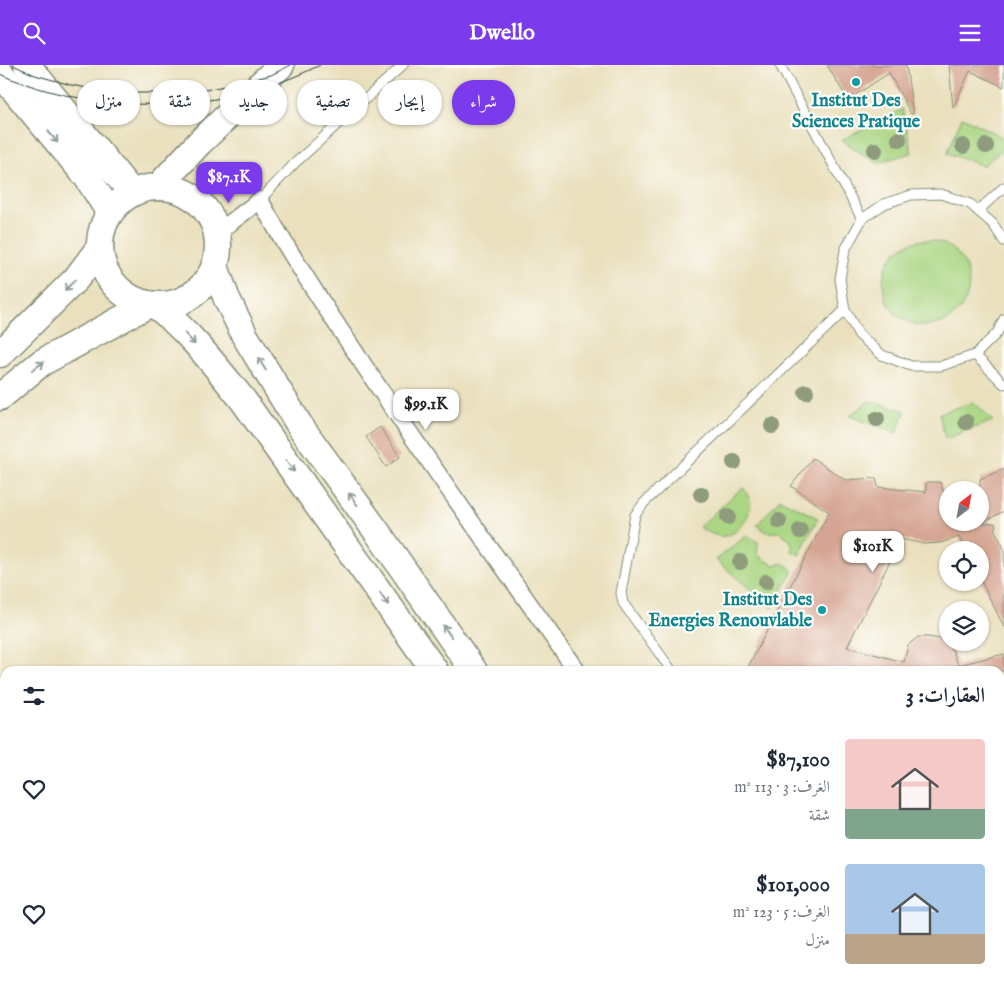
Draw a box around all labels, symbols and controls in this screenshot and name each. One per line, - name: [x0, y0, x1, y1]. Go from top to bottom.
- icon: search: [20, 19, 48, 47]
- text: Dwello: [469, 19, 535, 47]
- icon: menu: [956, 19, 984, 47]
- marker: Institut Des Sciences Pratique: [850, 76, 862, 88]
- chip: منزل: [77, 80, 140, 125]
- chip: شقة: [150, 80, 210, 125]
- chip: جديد: [220, 80, 287, 125]
- chip: تصفية: [297, 80, 368, 125]
- chip: إيجار: [378, 80, 442, 125]
- chip: شراء: [452, 80, 515, 125]
- place label: Institut Des Sciences Pratique: [792, 90, 921, 134]
- one-way arrow: [48, 130, 59, 143]
- pin: $87.1K: [188, 161, 270, 204]
- text: $87.1K: [207, 168, 251, 188]
- one-way arrow: [64, 279, 76, 291]
- one-way arrow: [184, 332, 196, 345]
- one-way arrow: [257, 357, 267, 371]
- one-way arrow: [31, 361, 45, 371]
- pin: $99.1K: [385, 389, 467, 431]
- text: $99.1K: [404, 395, 448, 415]
- one-way arrow: [285, 459, 295, 473]
- north arrow: [939, 481, 989, 531]
- map controls: [939, 481, 989, 651]
- one-way arrow: [348, 492, 358, 506]
- pin: $101K: [838, 531, 908, 573]
- text: $101K: [853, 537, 893, 557]
- button: locate: [939, 541, 989, 591]
- place label: Institut Des Energies Renouvlable: [648, 589, 813, 633]
- one-way arrow: [379, 592, 389, 606]
- button: layers: [939, 601, 989, 651]
- marker: Institut Des Energies Renouvlable: [816, 604, 828, 616]
- one-way arrow: [441, 625, 452, 638]
- icon: filters: [20, 682, 48, 710]
- text: العقارات: 3: [906, 683, 985, 710]
- text: $87,100: [766, 747, 830, 774]
- icon: home: [885, 759, 945, 819]
- icon: heart: [20, 775, 48, 803]
- text: الغرف: 3 · 113 m²: [734, 778, 830, 798]
- text: شقة: [809, 806, 830, 826]
- text: $101,000: [756, 872, 830, 899]
- icon: home: [885, 884, 945, 944]
- icon: heart: [20, 900, 48, 928]
- text: الغرف: 5 · 123 m²: [733, 903, 830, 923]
- text: منزل: [805, 931, 830, 951]

